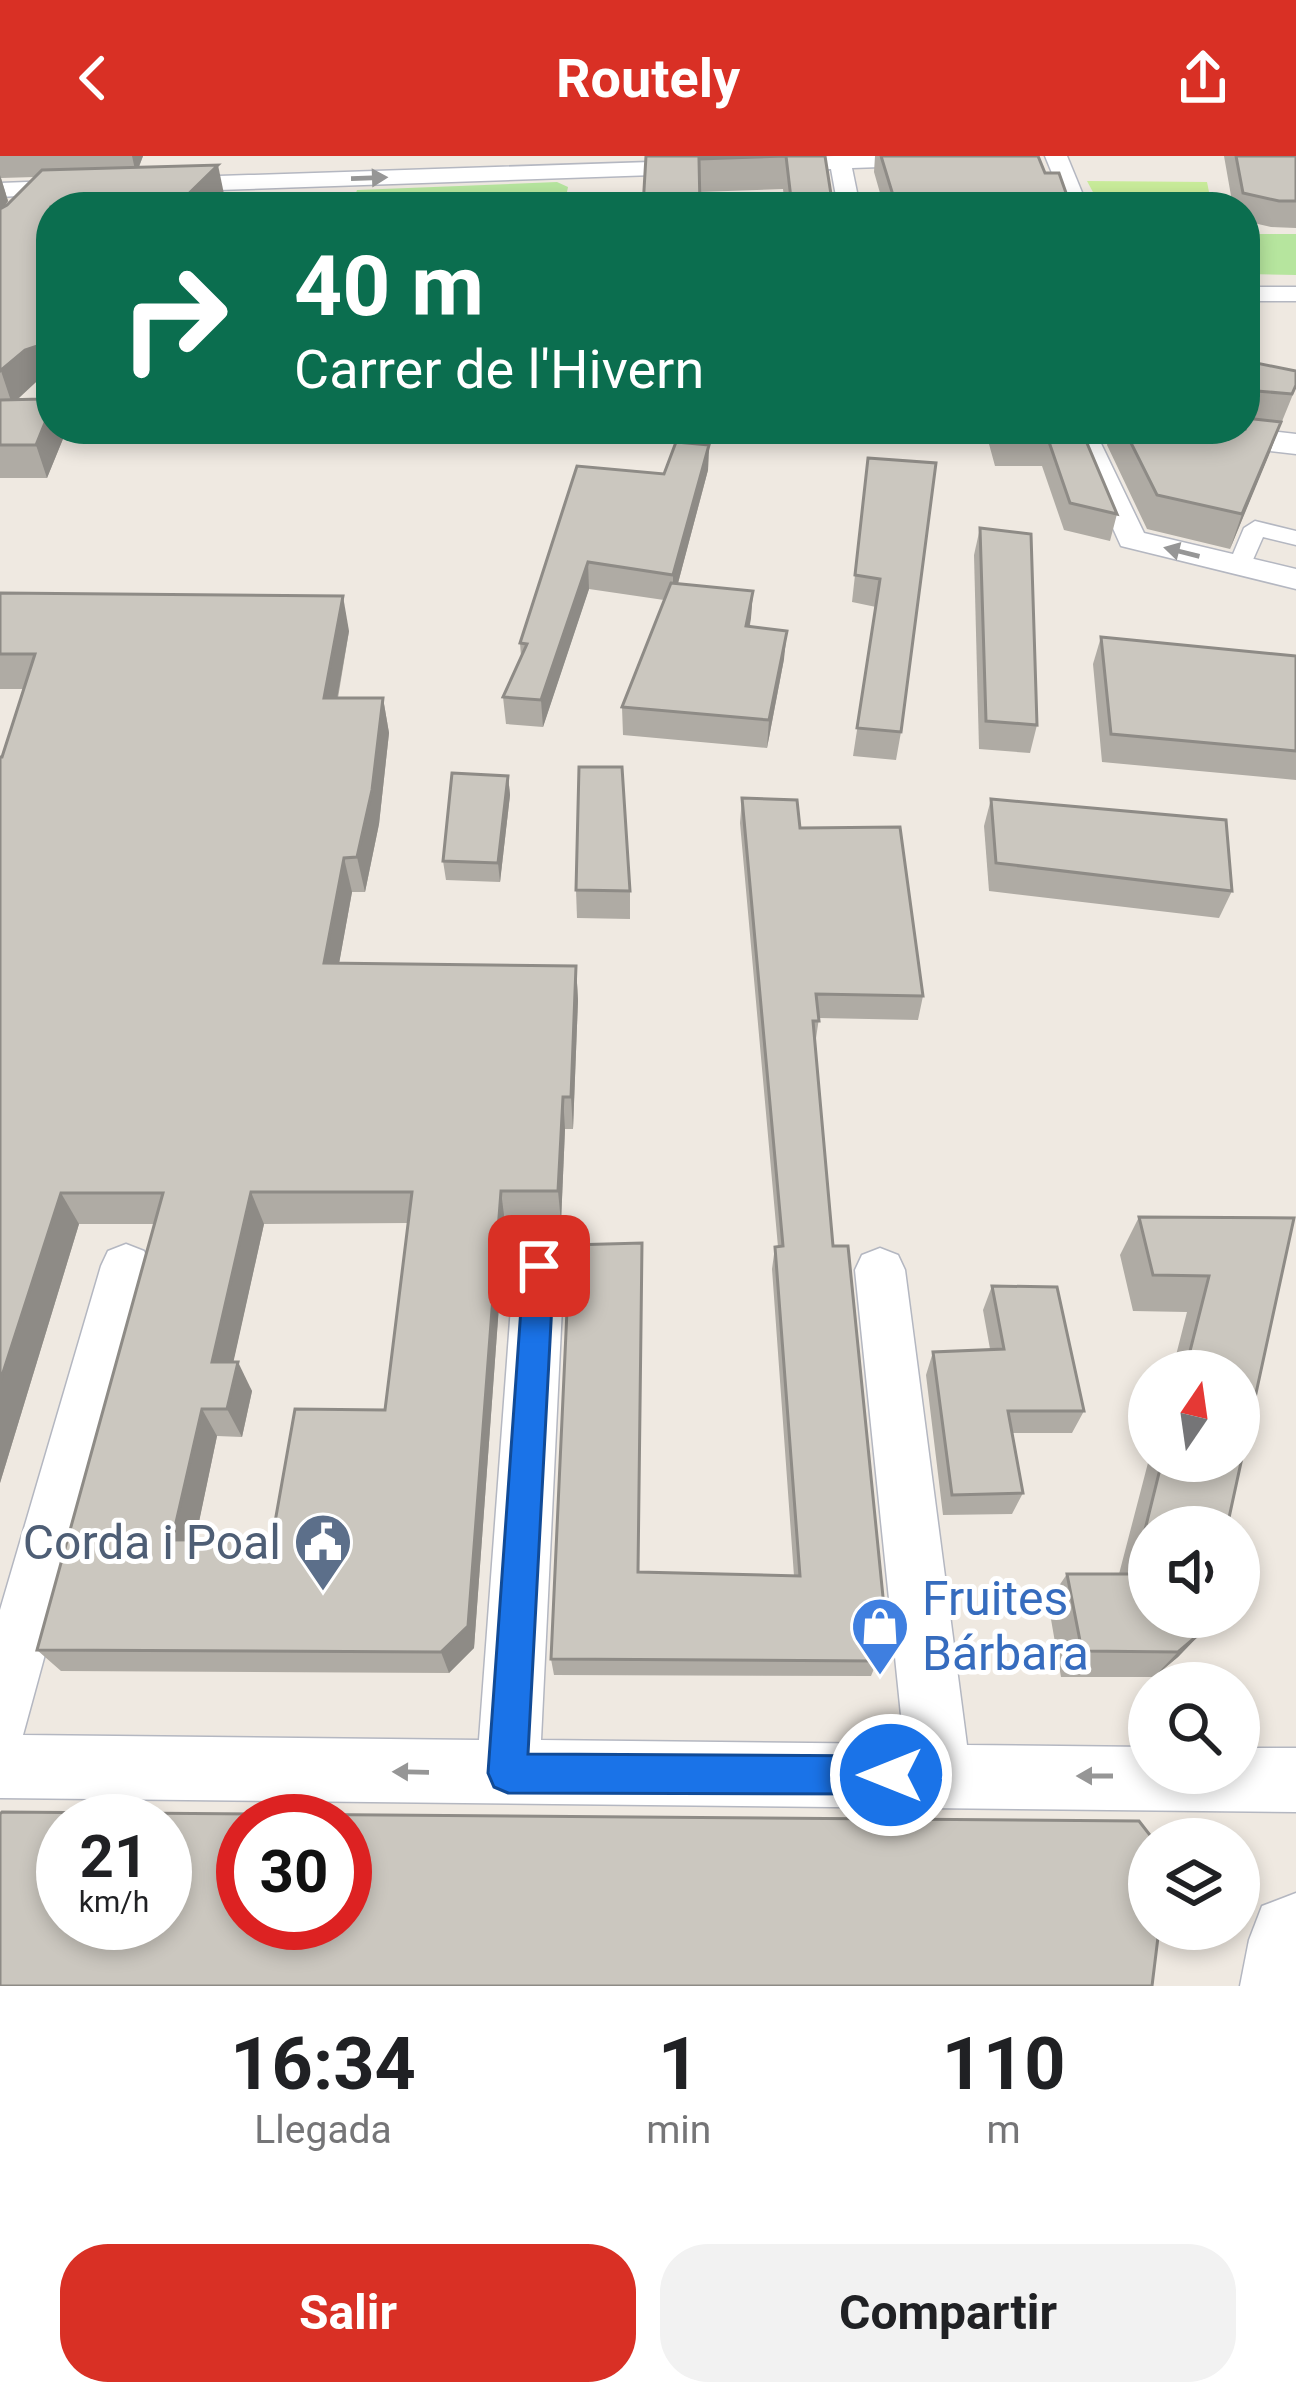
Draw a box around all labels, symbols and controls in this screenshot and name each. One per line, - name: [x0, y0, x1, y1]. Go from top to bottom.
- icon: back: [60, 45, 126, 111]
- icon: share: [1170, 45, 1236, 111]
- text: Routely: [556, 47, 740, 110]
- one-way arrow: [351, 168, 389, 187]
- text: 40 m: [294, 237, 484, 336]
- icon: right: [96, 240, 252, 396]
- text: Carrer de l'Hivern: [294, 338, 704, 401]
- one-way arrow: [1164, 541, 1201, 560]
- pin: [488, 1215, 590, 1317]
- icon: arrive: [506, 1233, 572, 1299]
- north arrow: [1128, 1350, 1260, 1482]
- map controls: [1128, 1350, 1260, 1950]
- button: sound: [1128, 1506, 1260, 1638]
- public building icon: Corda i Poal: [292, 1511, 354, 1593]
- place label: Corda i Poal: [23, 1514, 281, 1571]
- place label: Fruites Bárbara: [922, 1570, 1089, 1682]
- shop icon: Fruites Bárbara: [849, 1595, 911, 1677]
- button: search: [1128, 1662, 1260, 1794]
- position arrow: [828, 1712, 954, 1838]
- one-way arrow: [391, 1762, 429, 1782]
- one-way arrow: [1075, 1767, 1113, 1786]
- speed limit sign: 30: [216, 1794, 372, 1950]
- button: layers: [1128, 1818, 1260, 1950]
- text: 21: [80, 1821, 148, 1892]
- text: km/h: [79, 1884, 149, 1919]
- text: 16:34: [230, 2022, 416, 2107]
- text: 1: [658, 2022, 699, 2107]
- text: 110: [942, 2022, 1066, 2107]
- text: Llegada: [254, 2107, 392, 2153]
- text: min: [646, 2107, 711, 2153]
- text: m: [987, 2107, 1021, 2153]
- button: Salir: [60, 2244, 636, 2382]
- button: Compartir: [660, 2244, 1236, 2382]

